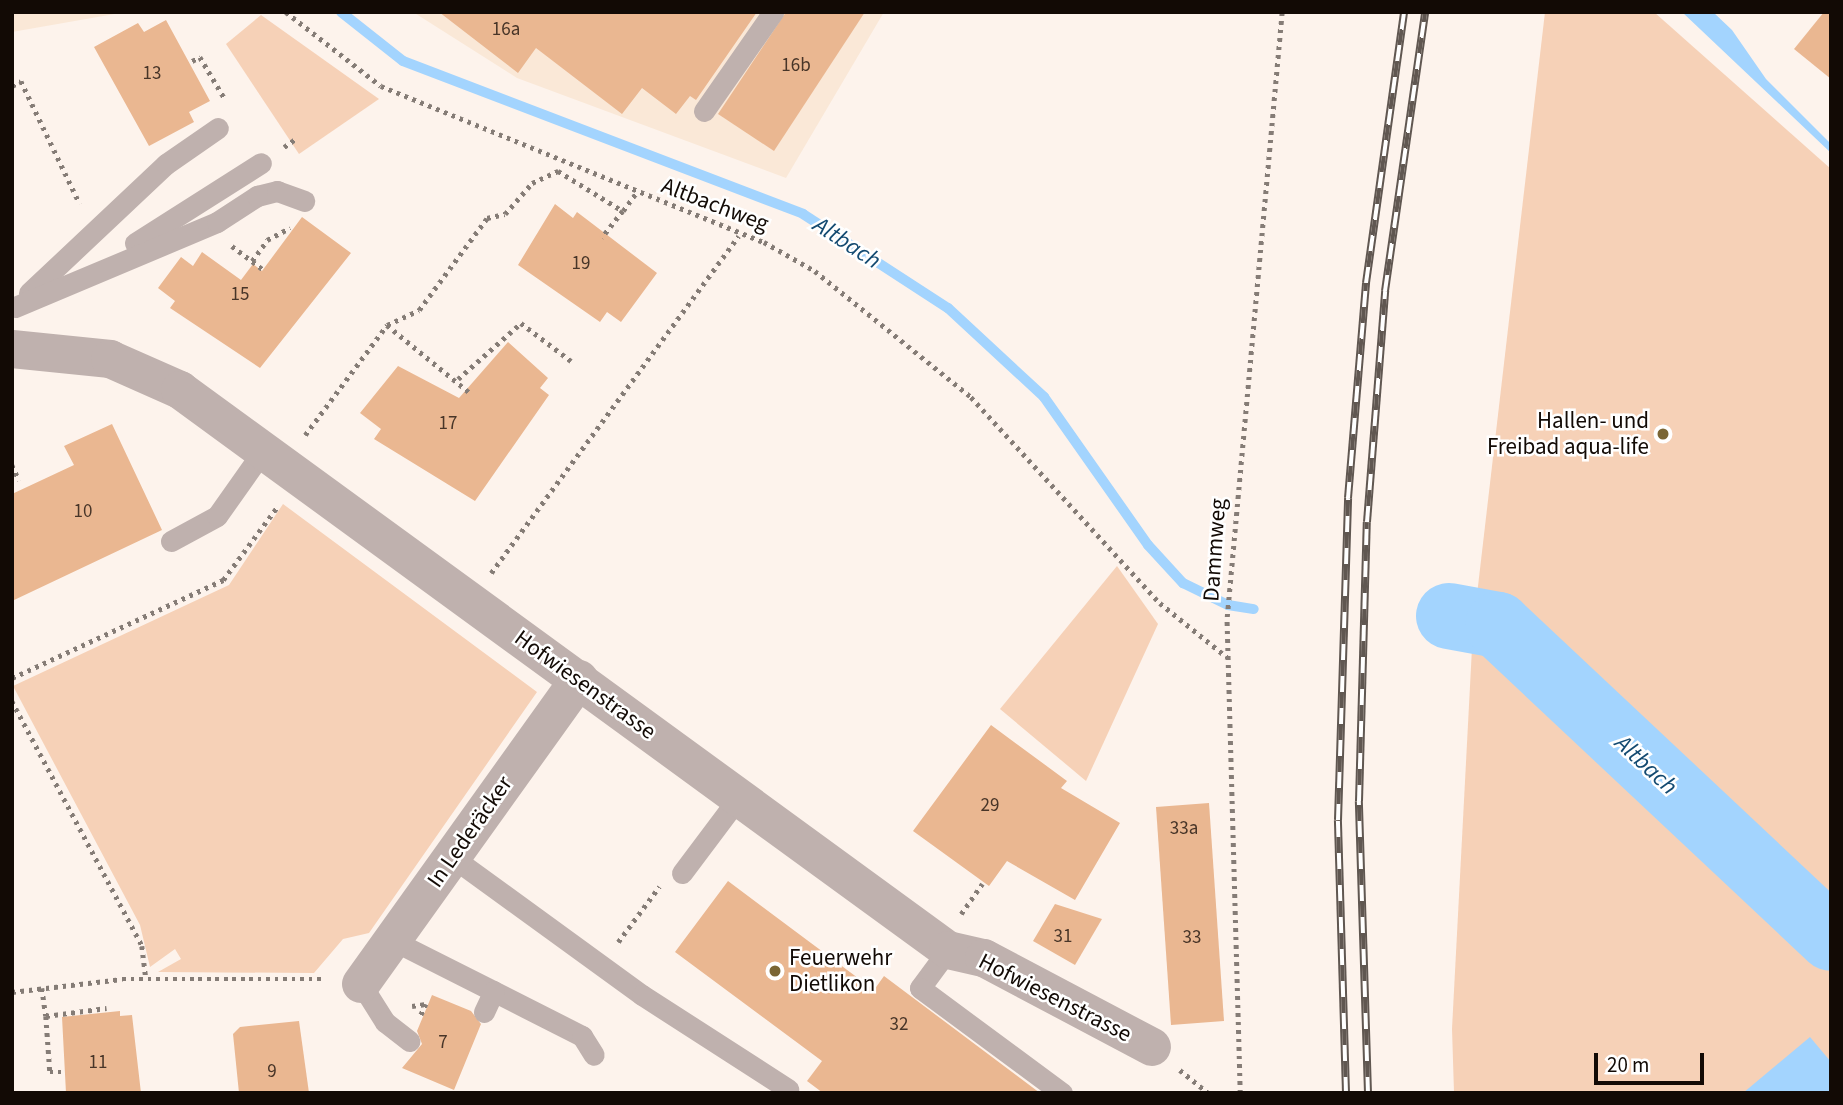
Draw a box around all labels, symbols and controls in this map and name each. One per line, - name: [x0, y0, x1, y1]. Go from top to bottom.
- house number: 16a: [492, 19, 520, 41]
- house number: 16b: [781, 55, 811, 77]
- house number: 13: [143, 63, 161, 85]
- street label: Altbachweg: [658, 172, 772, 238]
- water label: Altbach: [808, 211, 886, 275]
- house number: 19: [572, 253, 590, 275]
- house number: 15: [231, 284, 249, 306]
- place label: Hallen- und Freibad aqua-life: [1487, 407, 1649, 461]
- house number: 17: [439, 413, 457, 435]
- marker: Hallen- und Freibad aqua-life: [1655, 426, 1671, 442]
- street label: Dammweg: [1198, 498, 1232, 602]
- house number: 10: [74, 501, 92, 523]
- street label: Hofwiesenstrasse: [509, 624, 661, 746]
- water label: Altbach: [1609, 729, 1683, 801]
- street label: In Lederäcker: [422, 771, 518, 893]
- house number: 29: [981, 795, 999, 817]
- house number: 33a: [1170, 818, 1198, 840]
- house number: 31: [1054, 926, 1072, 948]
- house number: 33: [1183, 927, 1201, 949]
- place label: Feuerwehr Dietlikon: [789, 944, 892, 998]
- street label: Hofwiesenstrasse: [974, 948, 1136, 1048]
- marker: Feuerwehr Dietlikon: [767, 963, 783, 979]
- house number: 32: [890, 1014, 908, 1036]
- house number: 7: [438, 1032, 448, 1054]
- scale bar: [1598, 1038, 1708, 1082]
- text: 20 m: [1607, 1050, 1649, 1080]
- house number: 11: [89, 1052, 107, 1074]
- house number: 9: [267, 1061, 277, 1083]

